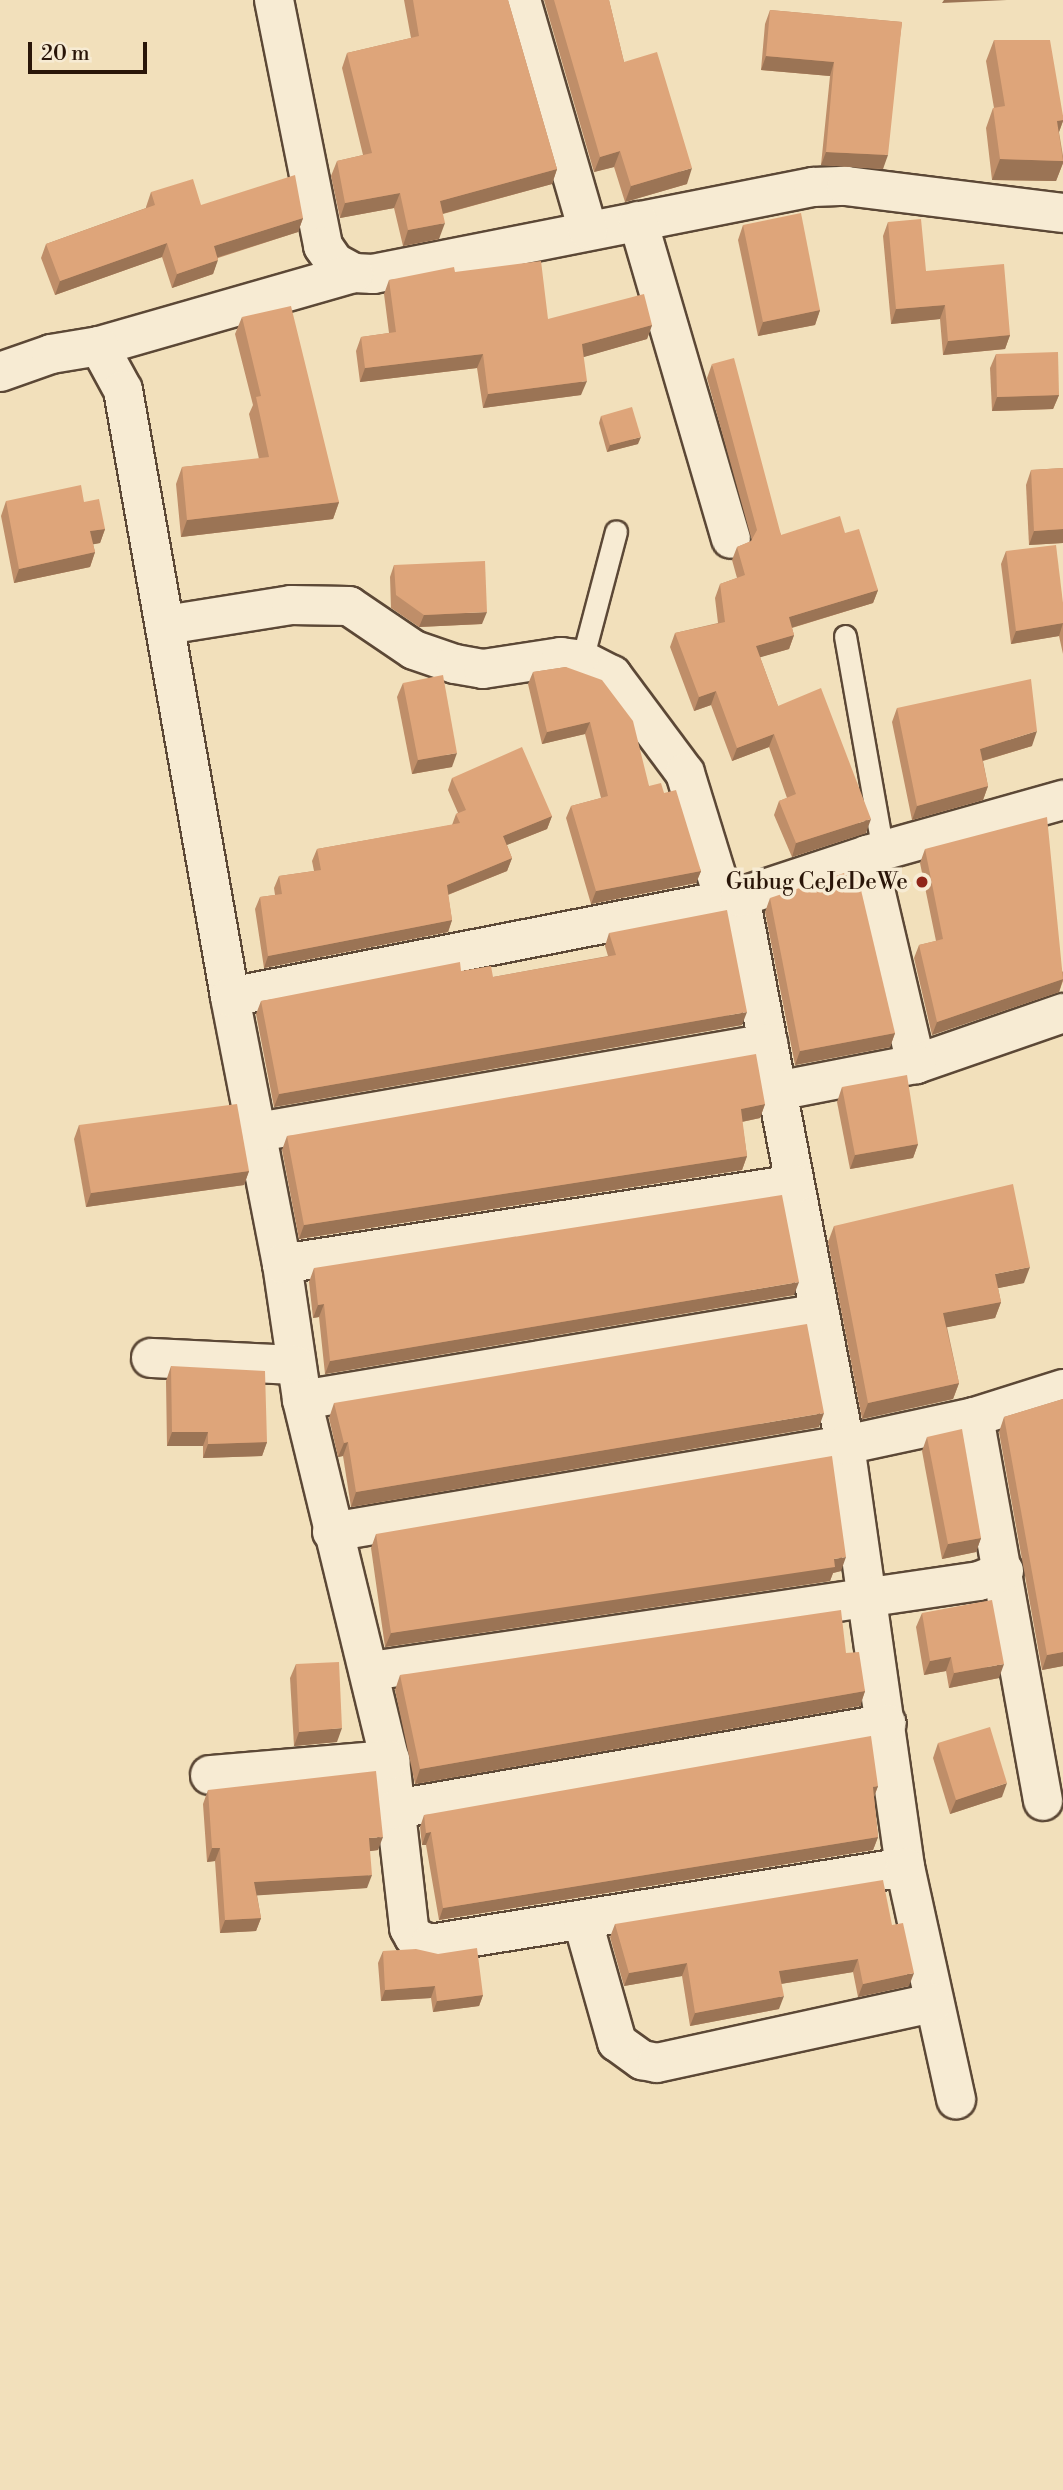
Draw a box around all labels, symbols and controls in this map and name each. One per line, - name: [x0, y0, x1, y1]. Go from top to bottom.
- scale bar: [32, 28, 150, 72]
- text: 20 m: [41, 41, 90, 67]
- place label: Gubug CeJeDeWe: [726, 868, 908, 896]
- marker: Gubug CeJeDeWe: [914, 874, 930, 890]

